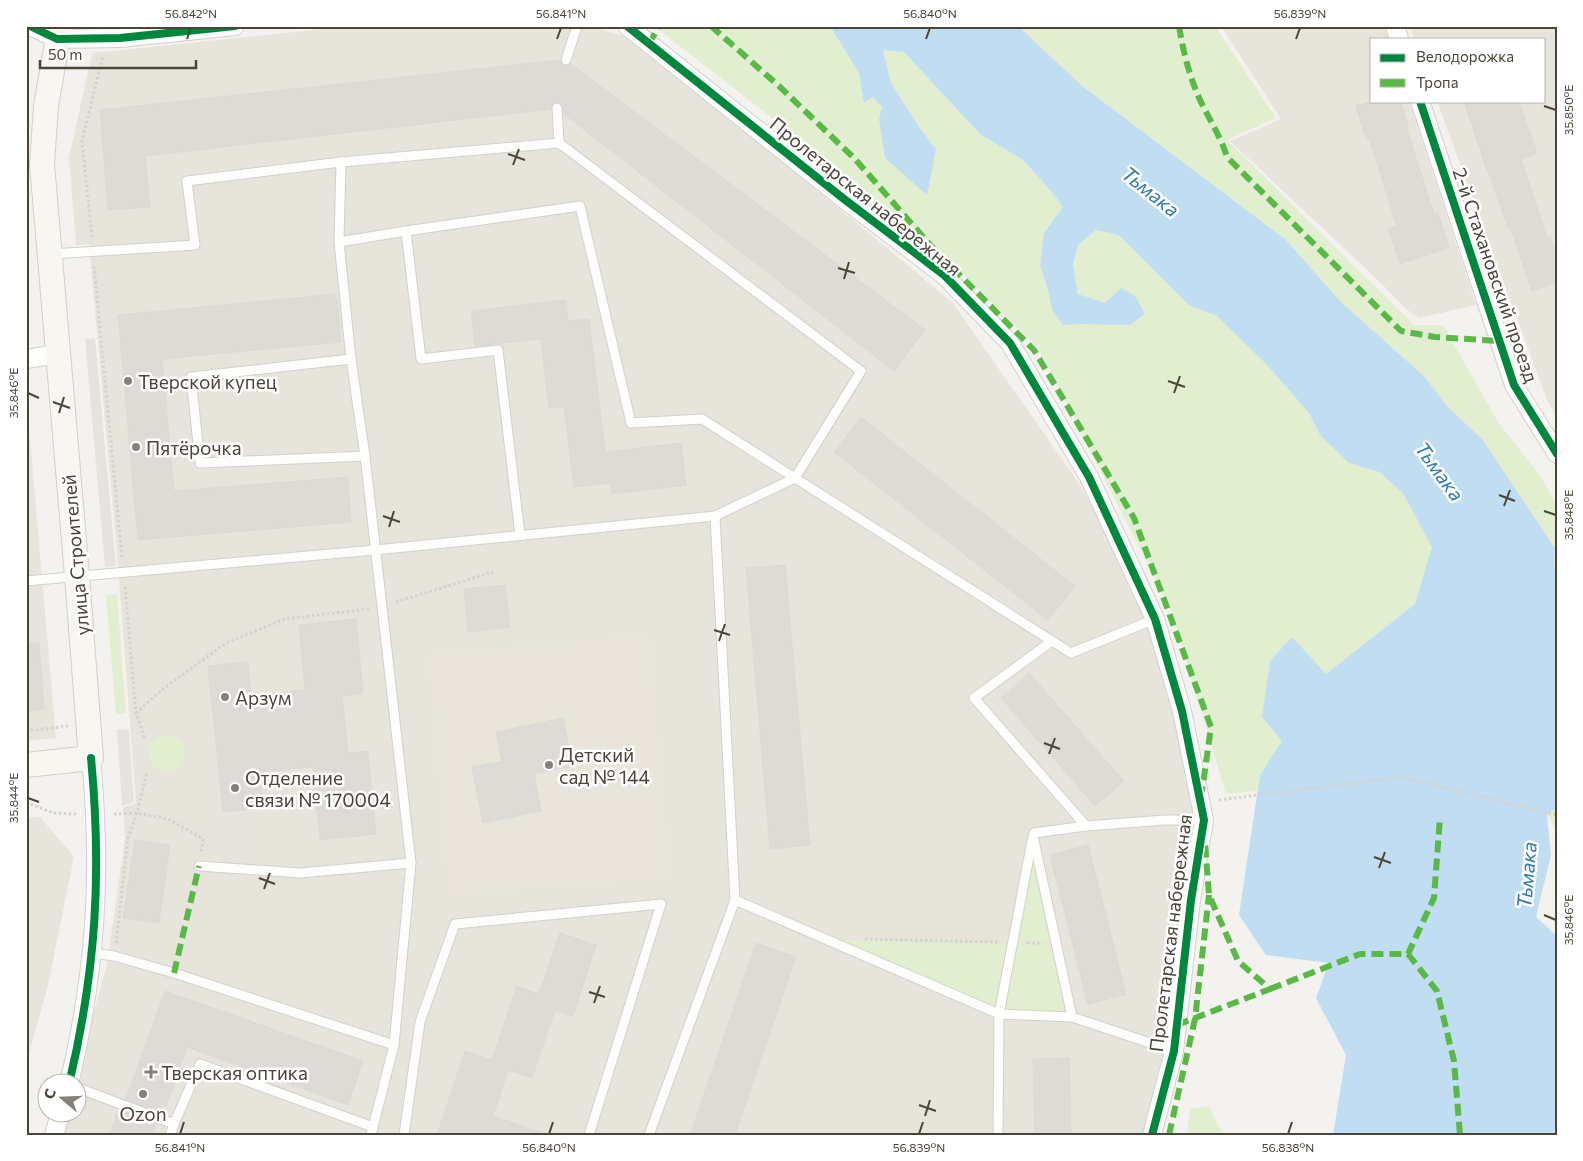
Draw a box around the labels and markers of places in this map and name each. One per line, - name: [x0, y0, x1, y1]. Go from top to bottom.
- place label: Тверской купец: [138, 370, 277, 393]
- marker: Тверской купец: [122, 375, 134, 387]
- place label: Пятёрочка: [146, 436, 242, 459]
- marker: Пятёрочка: [130, 441, 142, 453]
- place label: Арзум: [235, 686, 292, 709]
- marker: Арзум: [219, 691, 231, 703]
- place label: Детский сад № 144: [559, 743, 650, 788]
- marker: Детский сад № 144: [543, 759, 555, 771]
- place label: Отделение связи № 170004: [245, 766, 391, 811]
- marker: Отделение связи № 170004: [229, 782, 241, 794]
- place label: Тверская оптика: [161, 1061, 308, 1084]
- marker: Тверская оптика: [145, 1066, 157, 1078]
- marker: Ozon: [137, 1088, 149, 1100]
- place label: Ozon: [119, 1102, 167, 1125]

